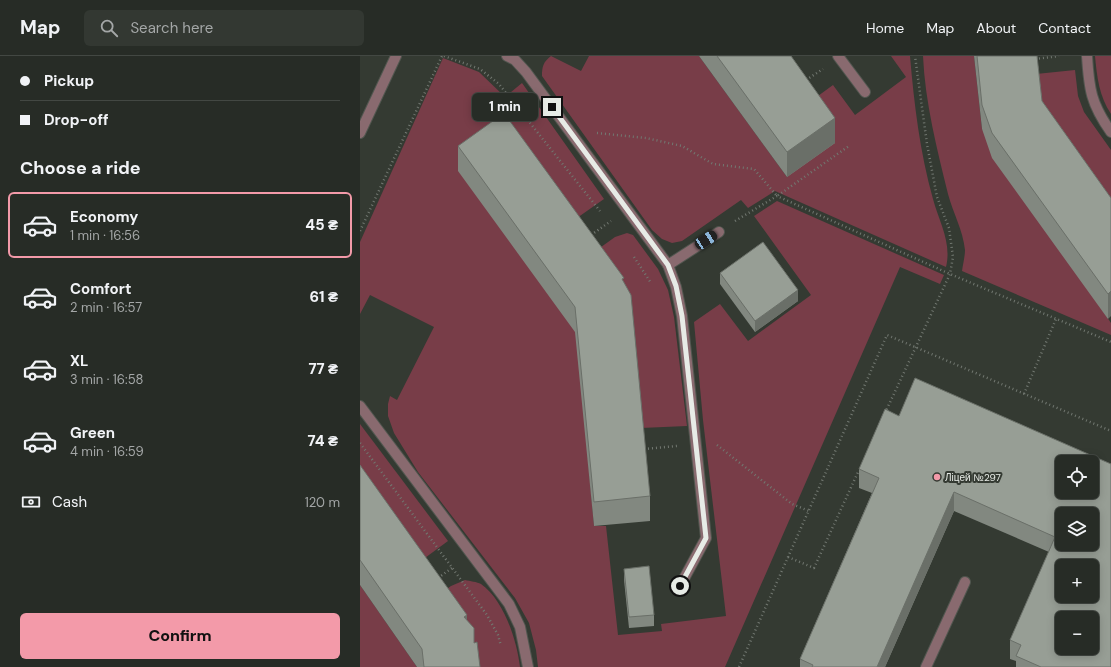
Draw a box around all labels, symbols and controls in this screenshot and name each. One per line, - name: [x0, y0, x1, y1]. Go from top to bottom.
- search box: [84, 10, 364, 46]
- text: Map: [20, 15, 60, 40]
- icon: search: [98, 17, 120, 39]
- text: Search here: [130, 18, 213, 38]
- text: Home: [866, 19, 904, 37]
- text: Map: [926, 19, 954, 37]
- text: About: [976, 19, 1016, 37]
- text: Contact: [1038, 19, 1091, 37]
- text: Pickup: [44, 71, 94, 91]
- callout: 1 min: [472, 93, 538, 121]
- text: 1 min: [489, 98, 521, 115]
- route end: [543, 98, 561, 116]
- text: Drop-off: [44, 110, 109, 130]
- text: Choose a ride: [20, 156, 141, 180]
- icon: car: [22, 207, 58, 243]
- text: Economy: [70, 207, 138, 227]
- text: 45 ₴: [305, 215, 338, 235]
- text: 1 min · 16:56: [70, 227, 140, 244]
- car: [693, 228, 719, 252]
- icon: car: [22, 279, 58, 315]
- text: Comfort: [70, 279, 131, 299]
- text: 61 ₴: [309, 287, 338, 307]
- text: 2 min · 16:57: [70, 299, 142, 316]
- icon: car: [22, 351, 58, 387]
- text: XL: [70, 351, 88, 371]
- text: 77 ₴: [308, 359, 338, 379]
- text: 3 min · 16:58: [70, 371, 143, 388]
- icon: car: [22, 423, 58, 459]
- text: Green: [70, 423, 115, 443]
- text: 74 ₴: [307, 431, 338, 451]
- text: 4 min · 16:59: [70, 443, 144, 460]
- map controls: [1055, 455, 1099, 655]
- button: locate: [1055, 455, 1099, 499]
- place label: Ліцей №297: [945, 471, 1001, 484]
- marker: Ліцей №297: [932, 472, 942, 482]
- icon: cash: [20, 491, 42, 513]
- text: Cash: [52, 492, 87, 512]
- text: 120 m: [305, 494, 340, 511]
- button: layers: [1055, 507, 1099, 551]
- button: +: [1055, 559, 1099, 603]
- route start: [671, 577, 689, 595]
- button: −: [1055, 611, 1099, 655]
- button: Confirm: [20, 613, 340, 659]

